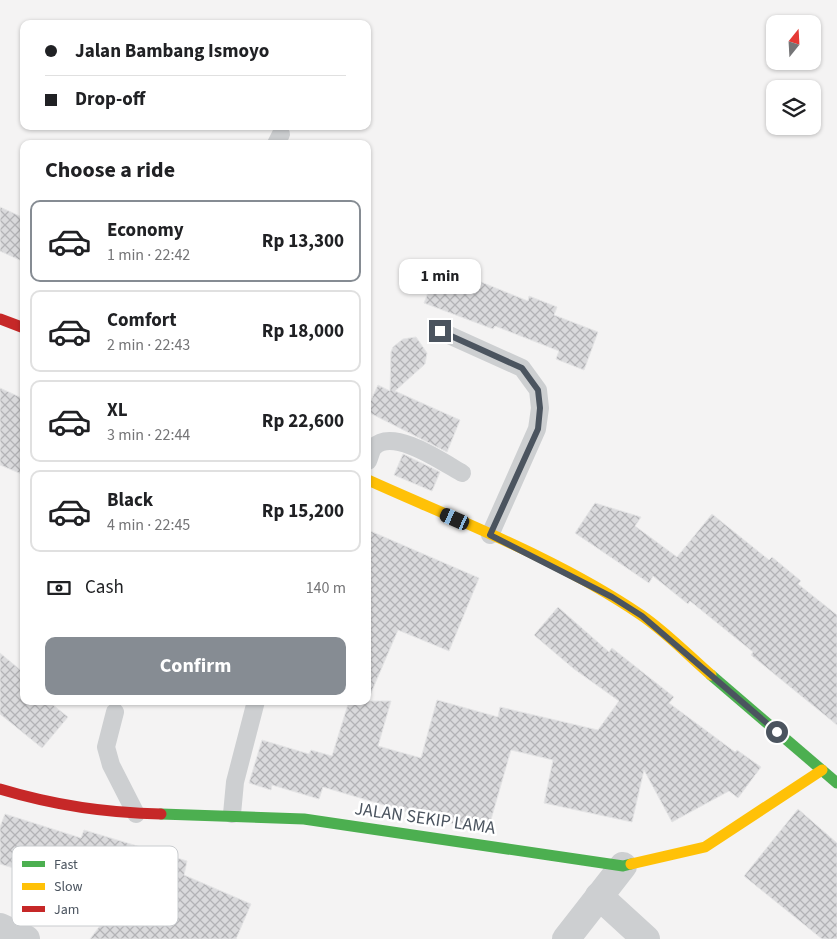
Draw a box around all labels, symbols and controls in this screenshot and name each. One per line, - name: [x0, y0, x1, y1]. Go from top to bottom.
- north arrow: [766, 15, 821, 70]
- map controls: [766, 15, 821, 135]
- text: Jalan Bambang Ismoyo: [75, 38, 269, 65]
- button: layers: [766, 80, 821, 135]
- text: Drop-off: [75, 86, 145, 113]
- text: Choose a ride: [45, 154, 175, 186]
- text: Economy: [107, 217, 184, 244]
- icon: car: [47, 219, 92, 264]
- text: Rp 13,300: [262, 228, 344, 255]
- text: 1 min · 22:42: [107, 244, 190, 266]
- callout: 1 min: [399, 258, 481, 294]
- text: 1 min: [421, 265, 459, 287]
- text: Comfort: [107, 307, 177, 334]
- icon: car: [47, 309, 92, 354]
- text: Rp 18,000: [262, 318, 344, 345]
- route end: [429, 320, 451, 342]
- text: 2 min · 22:43: [107, 334, 190, 356]
- text: XL: [107, 397, 128, 424]
- icon: car: [47, 399, 92, 444]
- text: Rp 22,600: [262, 408, 344, 435]
- text: 3 min · 22:44: [107, 424, 190, 446]
- text: Black: [107, 487, 153, 514]
- icon: car: [47, 489, 92, 534]
- text: Rp 15,200: [262, 498, 344, 525]
- car: [438, 506, 471, 532]
- text: 4 min · 22:45: [107, 514, 190, 536]
- icon: cash: [45, 574, 73, 602]
- text: Cash: [85, 574, 124, 601]
- text: 140 m: [306, 577, 346, 599]
- button: Confirm: [45, 637, 346, 695]
- route start: [766, 721, 788, 743]
- street label: JALAN SEKIP LAMA: [353, 796, 497, 841]
- legend: [12, 846, 178, 926]
- text: Fast: [54, 855, 78, 875]
- text: Slow: [54, 877, 83, 897]
- text: Jam: [54, 900, 79, 920]

